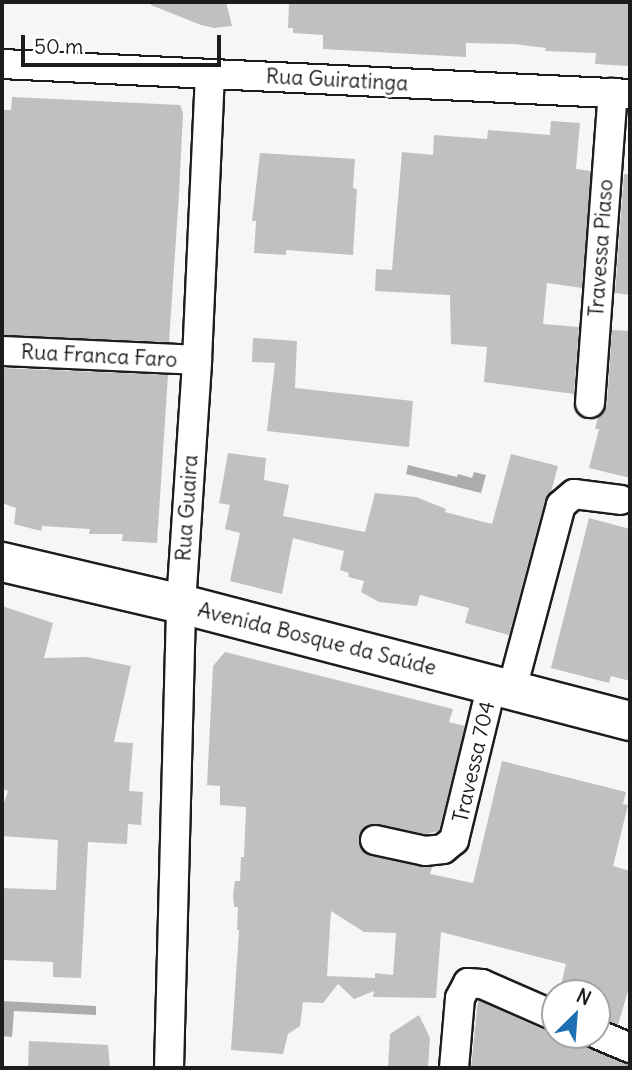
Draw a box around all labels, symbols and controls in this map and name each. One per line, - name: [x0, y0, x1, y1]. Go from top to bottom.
- scale bar: [24, 21, 224, 65]
- text: 50 m: [34, 33, 83, 60]
- street label: Rua Guiratinga: [265, 64, 409, 96]
- street label: Travessa Piaso: [584, 178, 618, 318]
- street label: Rua Franca Faro: [20, 339, 178, 373]
- street label: Rua Guaira: [171, 454, 203, 562]
- street label: Avenida Bosque da Saúde: [195, 597, 439, 681]
- street label: Travessa 704: [448, 699, 500, 825]
- north arrow: [541, 979, 611, 1049]
- text: N: [573, 983, 595, 1010]

